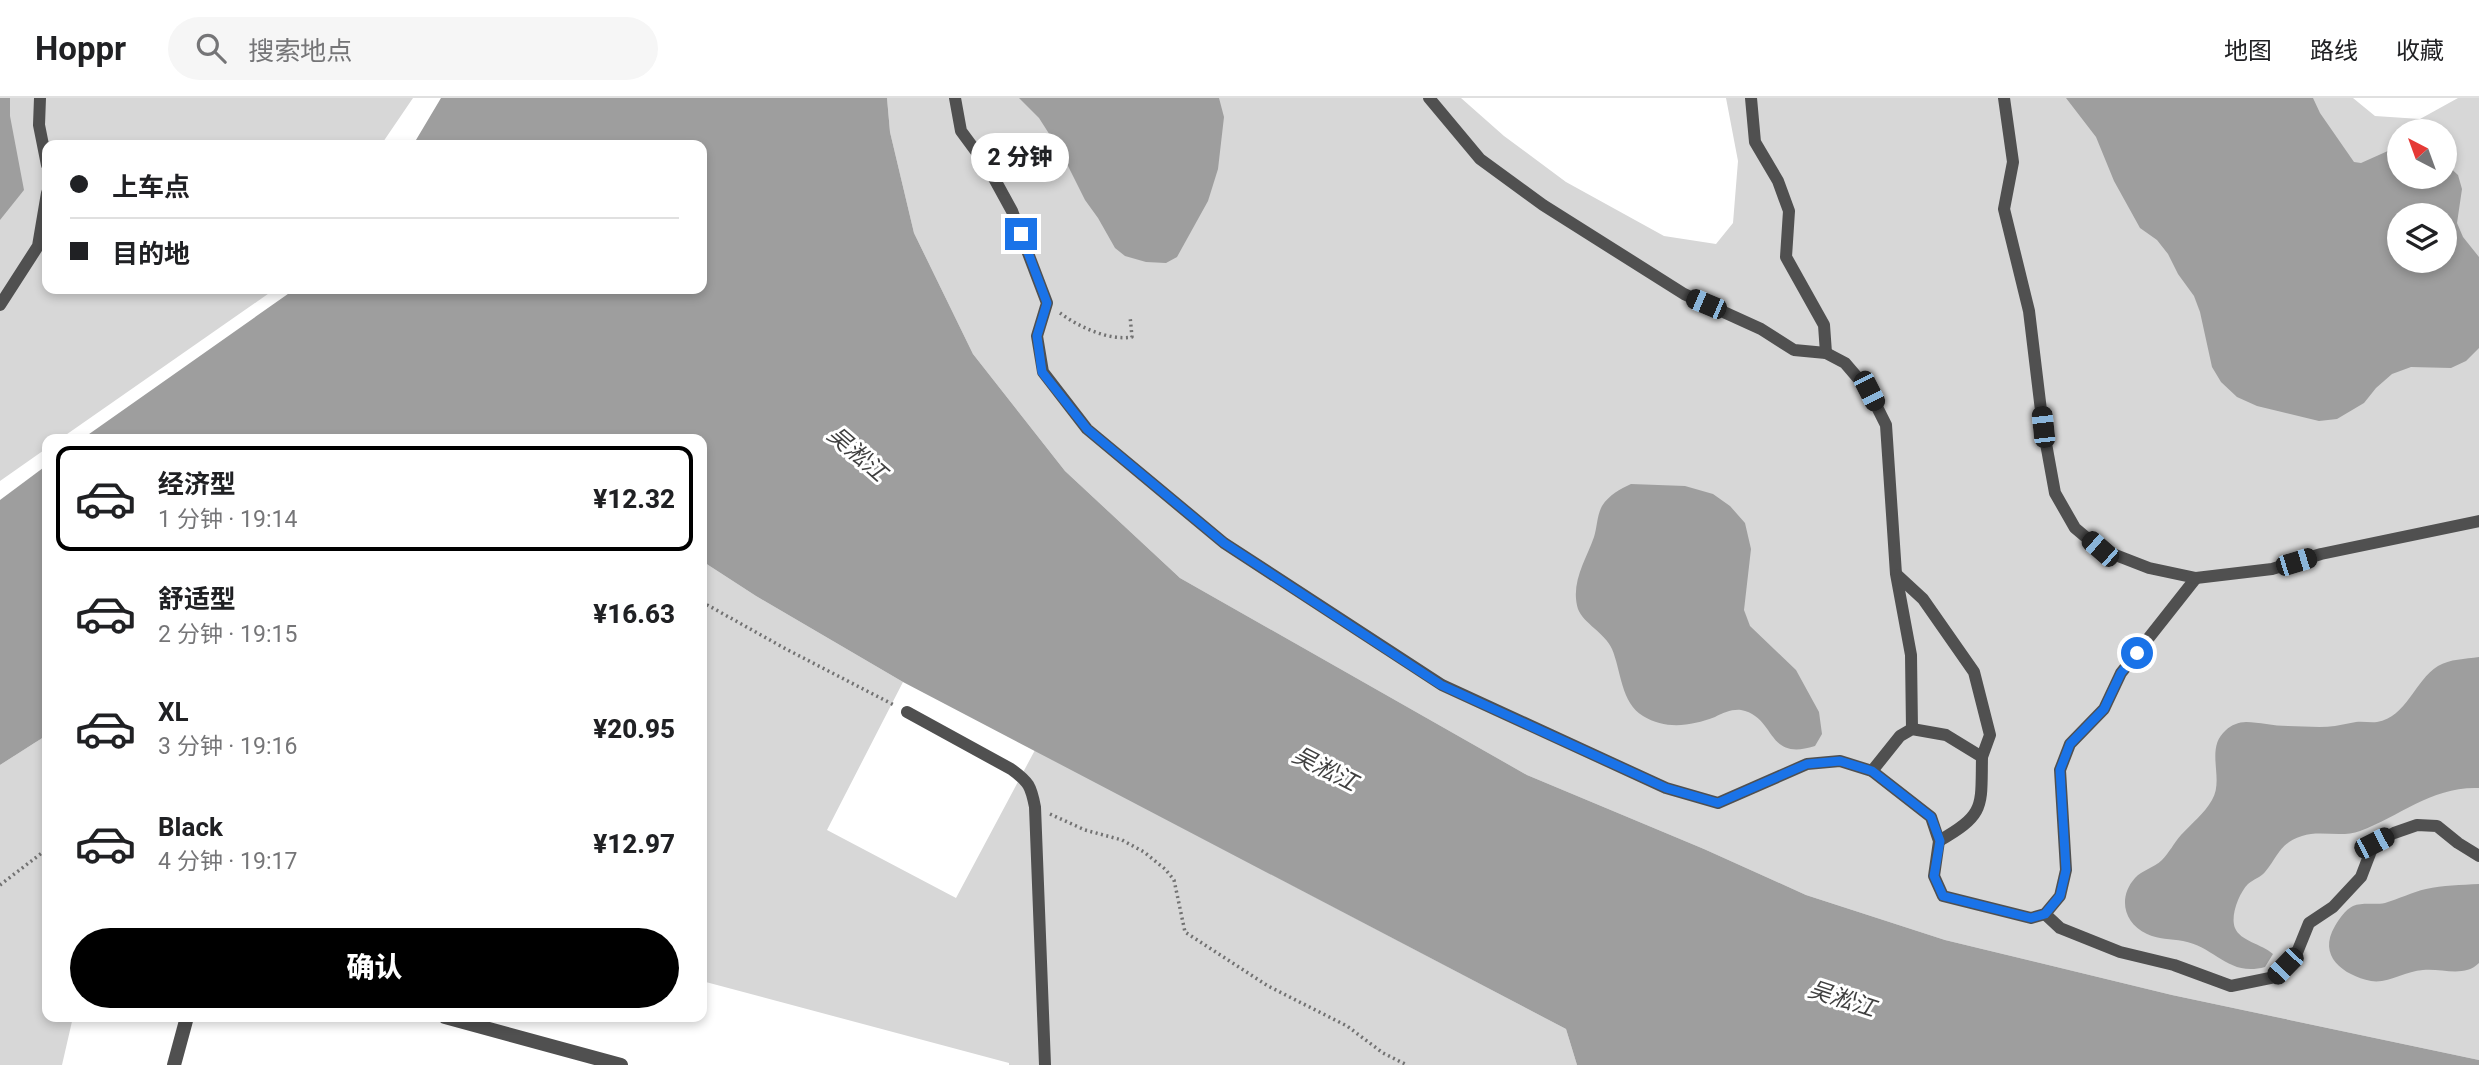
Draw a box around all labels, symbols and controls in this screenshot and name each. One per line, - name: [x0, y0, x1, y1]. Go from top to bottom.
- search box: [168, 17, 658, 80]
- text: Hoppr: [35, 29, 126, 68]
- icon: search: [192, 29, 230, 67]
- text: 搜索地点: [248, 36, 352, 66]
- text: 地图: [2224, 37, 2272, 65]
- text: 路线: [2310, 37, 2358, 65]
- text: 收藏: [2396, 37, 2444, 65]
- north arrow: [2387, 119, 2457, 189]
- map controls: [2387, 119, 2457, 273]
- callout: 2 分钟: [972, 132, 1070, 181]
- text: 2 分钟: [988, 144, 1053, 171]
- text: 上车点: [112, 172, 190, 202]
- button: layers: [2387, 203, 2457, 273]
- route end: [1005, 218, 1037, 250]
- text: 目的地: [112, 239, 190, 269]
- car: [1683, 286, 1730, 322]
- car: [1851, 368, 1888, 414]
- car: [2031, 405, 2056, 449]
- water label: 吴淞江: [822, 421, 894, 489]
- icon: car: [74, 467, 137, 530]
- text: 经济型: [158, 469, 236, 499]
- text: ¥12.32: [593, 484, 675, 514]
- text: 1 分钟 · 19:14: [158, 506, 297, 533]
- car: [2078, 527, 2123, 571]
- car: [2273, 546, 2320, 578]
- icon: car: [74, 582, 137, 645]
- text: 舒适型: [158, 584, 236, 614]
- text: ¥16.63: [593, 599, 675, 629]
- text: 2 分钟 · 19:15: [158, 621, 297, 648]
- route start: [2121, 637, 2153, 669]
- icon: car: [74, 697, 137, 760]
- text: XL: [158, 697, 189, 727]
- text: ¥20.95: [593, 714, 675, 744]
- text: 3 分钟 · 19:16: [158, 733, 297, 760]
- water label: 吴淞江: [1288, 741, 1365, 798]
- icon: car: [74, 812, 137, 875]
- text: Black: [158, 812, 223, 842]
- car: [2351, 824, 2398, 862]
- text: ¥12.97: [593, 829, 675, 859]
- text: 4 分钟 · 19:17: [158, 848, 297, 875]
- button: 确认: [70, 928, 679, 1008]
- car: [2263, 944, 2308, 988]
- water label: 吴淞江: [1805, 975, 1882, 1023]

